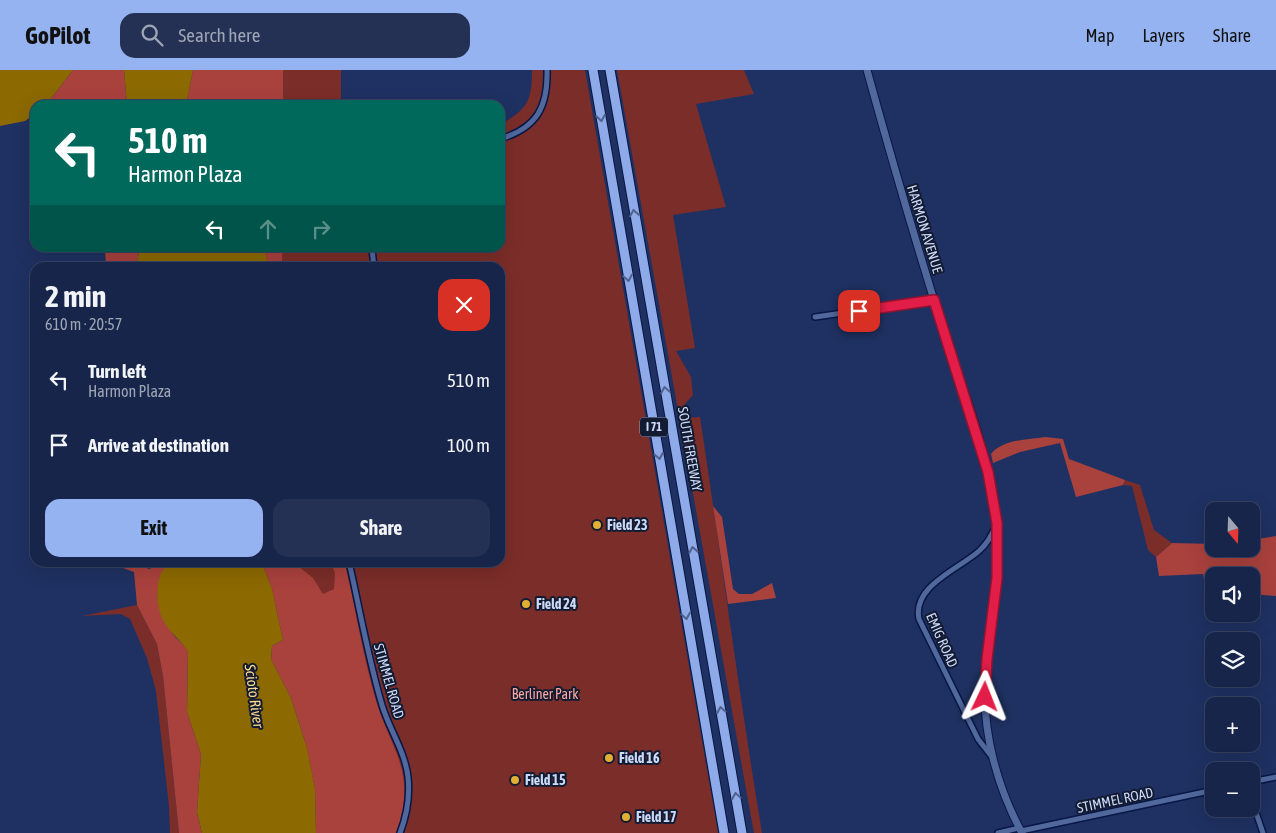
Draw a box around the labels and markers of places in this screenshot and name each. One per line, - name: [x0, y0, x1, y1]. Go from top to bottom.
- pin: [838, 290, 880, 332]
- place label: Field 23: [607, 517, 648, 533]
- marker: Field 23: [591, 519, 603, 531]
- place label: Field 24: [536, 596, 577, 612]
- marker: Field 24: [520, 598, 532, 610]
- place label: Field 16: [619, 750, 660, 766]
- marker: Field 16: [603, 752, 615, 764]
- place label: Field 15: [525, 772, 566, 788]
- marker: Field 15: [509, 774, 521, 786]
- place label: Field 17: [636, 809, 677, 825]
- marker: Field 17: [620, 811, 632, 823]

